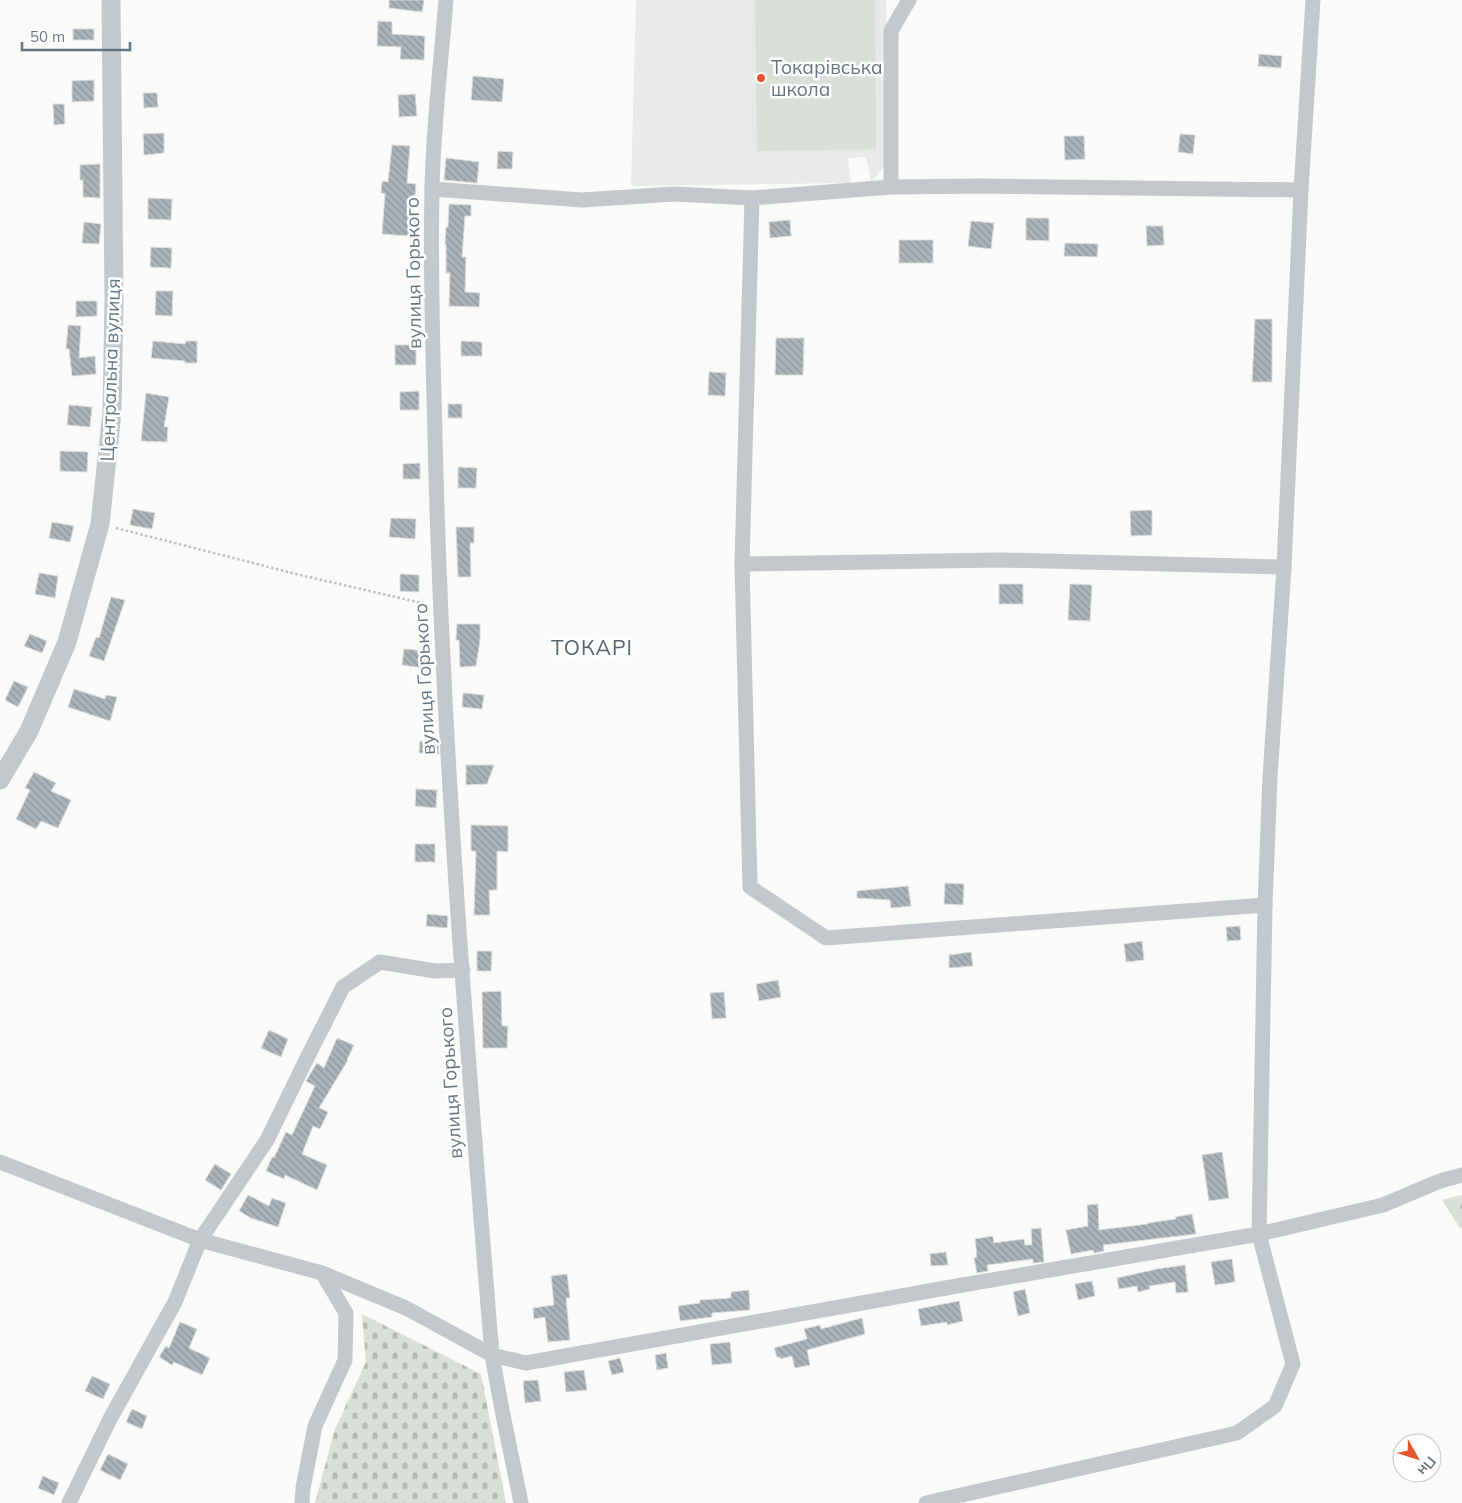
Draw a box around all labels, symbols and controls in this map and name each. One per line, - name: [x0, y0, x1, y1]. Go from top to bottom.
- scale bar: [22, 20, 130, 52]
- text: 50 m: [30, 27, 65, 46]
- place label: Токарівська школа: [771, 55, 883, 101]
- marker: Токарівська школа: [755, 72, 767, 84]
- street label: вулиця Горького: [400, 197, 426, 349]
- street label: Центральна вулиця: [95, 278, 125, 462]
- street label: вулиця Горького: [408, 603, 440, 755]
- district label: ТОКАРІ: [551, 634, 633, 660]
- street label: вулиця Горького: [433, 1006, 467, 1160]
- north arrow: [1392, 1433, 1442, 1483]
- text: Пн: [1414, 1453, 1440, 1479]

